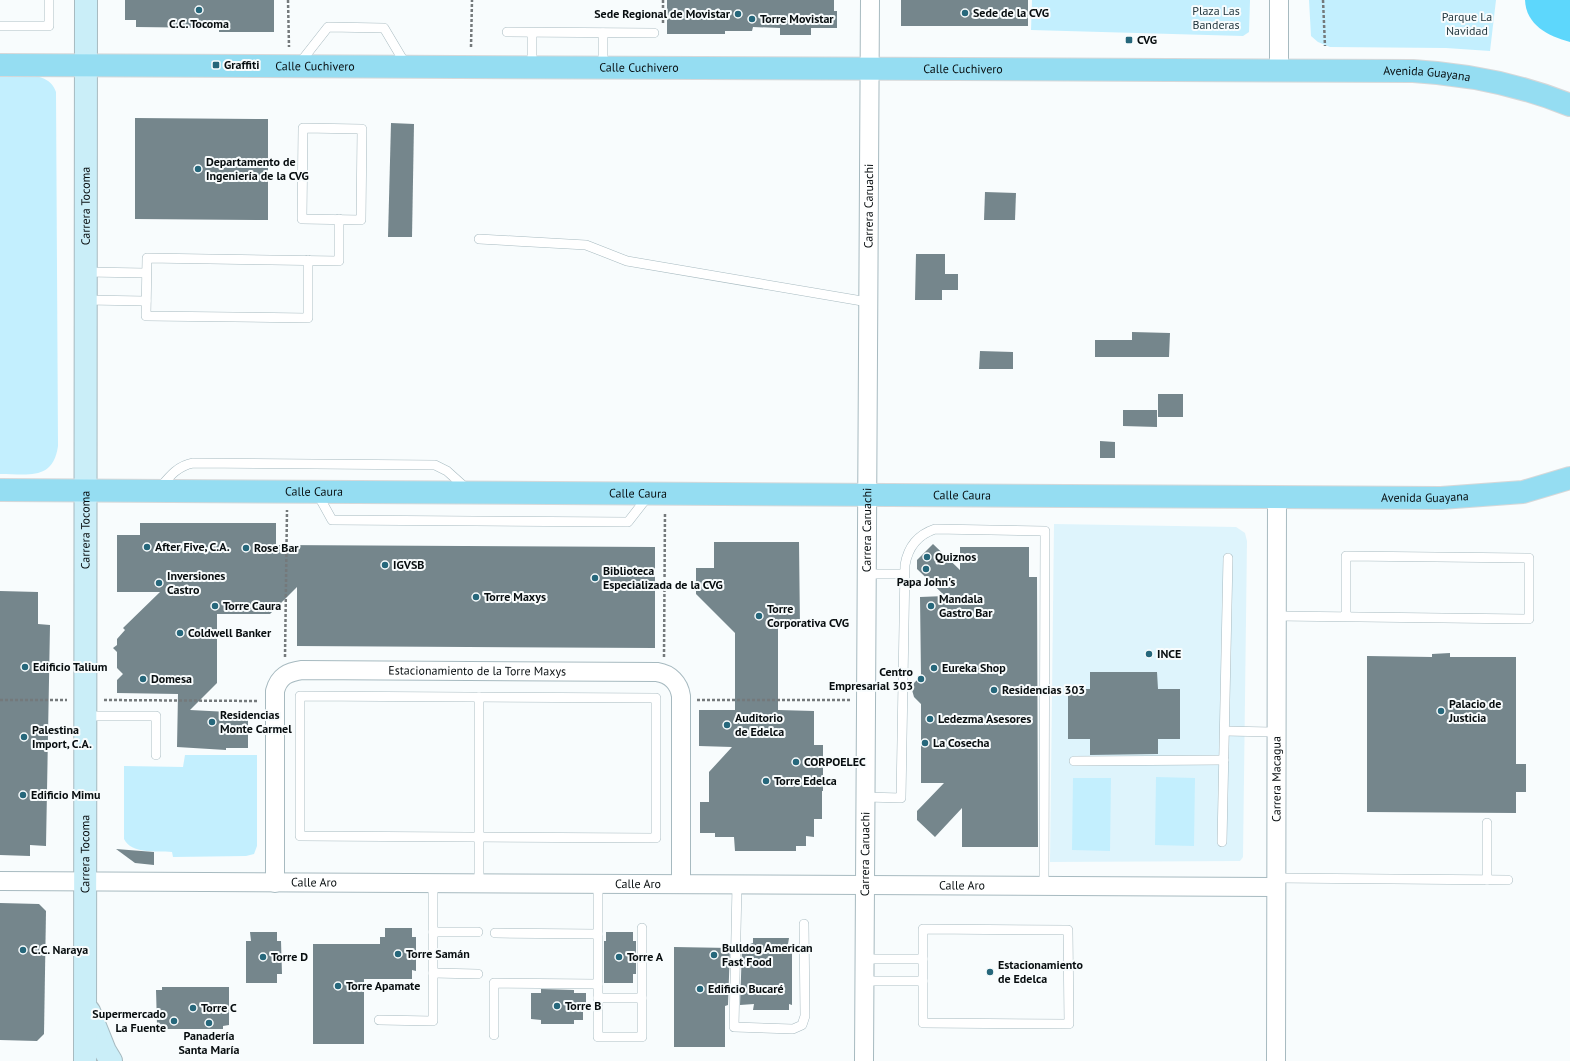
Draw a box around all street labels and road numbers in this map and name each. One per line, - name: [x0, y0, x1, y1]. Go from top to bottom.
- street label: Calle Cuchivero: [275, 58, 355, 74]
- street label: Calle Cuchivero: [599, 60, 679, 75]
- street label: Calle Cuchivero: [923, 61, 1003, 76]
- street label: Avenida Guayana: [1383, 63, 1472, 84]
- street label: Carrera Caruachi: [861, 164, 876, 248]
- street label: Carrera Tocoma: [78, 167, 93, 245]
- street label: Calle Caura: [285, 484, 343, 499]
- street label: Calle Caura: [609, 485, 667, 501]
- street label: Calle Caura: [933, 487, 991, 503]
- street label: Carrera Caruachi: [859, 488, 874, 572]
- street label: Avenida Guayana: [1381, 488, 1469, 505]
- street label: Carrera Tocoma: [77, 491, 93, 569]
- street label: Estacionamiento de la Torre Maxys: [388, 662, 566, 678]
- street label: Carrera Macagua: [1268, 736, 1284, 822]
- street label: Carrera Caruachi: [857, 812, 872, 896]
- street label: Carrera Tocoma: [77, 815, 92, 893]
- street label: Calle Aro: [291, 874, 337, 890]
- street label: Calle Aro: [615, 876, 661, 891]
- street label: Calle Aro: [939, 877, 985, 893]

